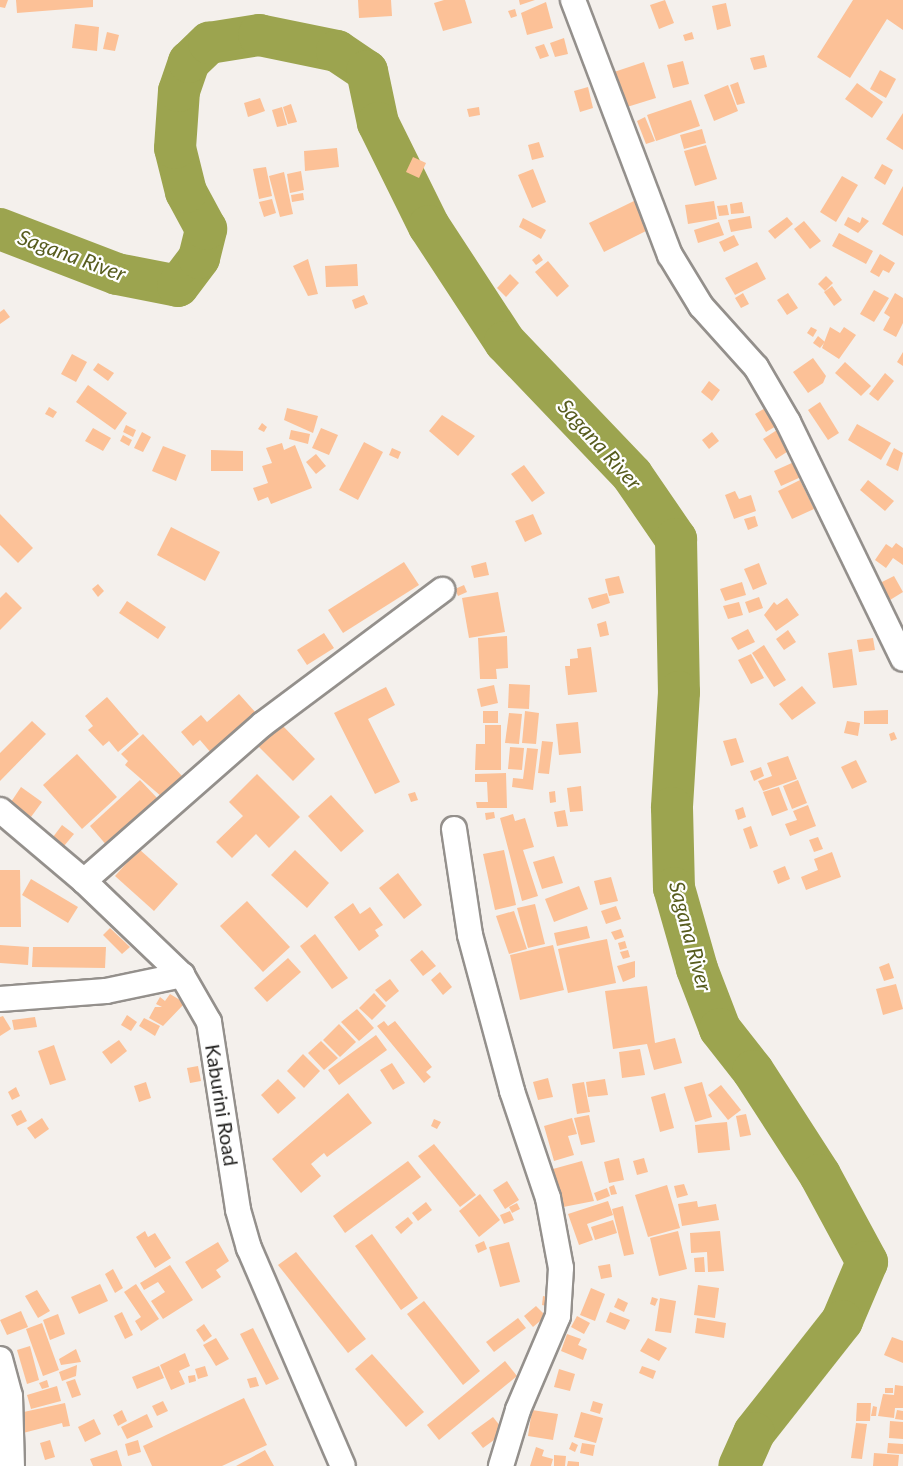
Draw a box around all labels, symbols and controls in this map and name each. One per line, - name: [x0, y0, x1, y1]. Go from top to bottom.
- water label: Sagana River: [15, 224, 129, 286]
- water label: Sagana River: [553, 394, 647, 494]
- water label: Sagana River: [664, 878, 718, 994]
- street label: Kaburini Road: [201, 1042, 243, 1168]

